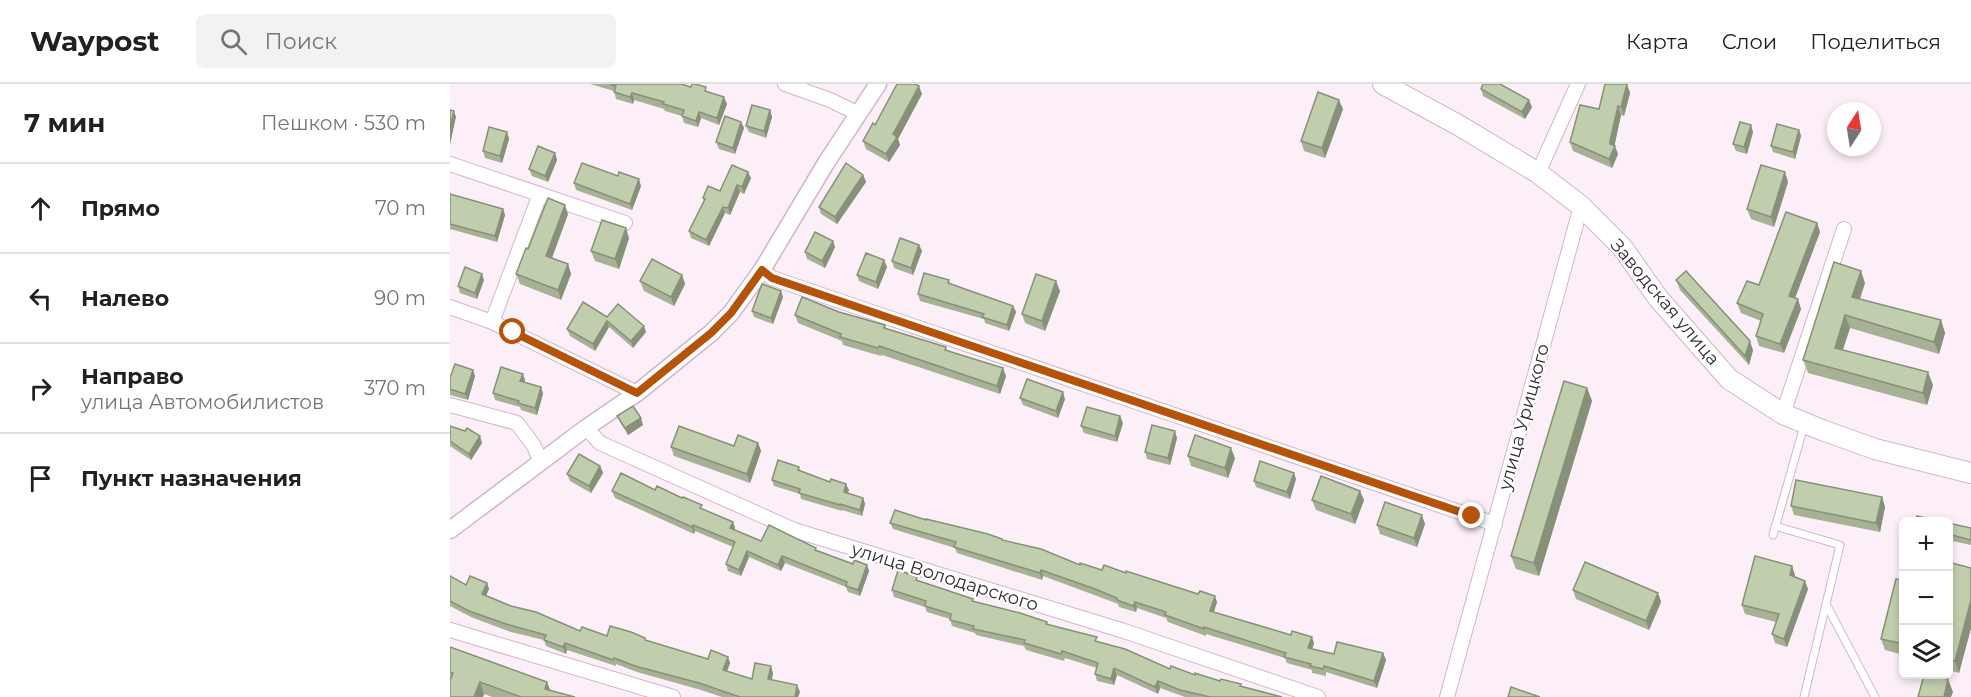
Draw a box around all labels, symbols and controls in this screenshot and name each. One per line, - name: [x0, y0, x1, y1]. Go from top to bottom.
- search box: [196, 14, 616, 68]
- text: Waypost: [30, 24, 160, 58]
- icon: search: [217, 25, 250, 58]
- text: Поиск: [265, 28, 337, 55]
- text: Карта: [1626, 29, 1689, 54]
- text: Слои: [1722, 29, 1777, 54]
- text: Поделиться: [1810, 29, 1941, 54]
- north arrow: [1827, 102, 1881, 156]
- text: 7 мин: [24, 107, 105, 139]
- text: Пешком · 530 m: [261, 111, 426, 135]
- icon: ahead: [24, 192, 57, 225]
- text: Прямо: [81, 195, 160, 222]
- text: 70 m: [375, 196, 426, 220]
- street label: Заводская улица: [1606, 234, 1724, 370]
- icon: left: [24, 282, 57, 315]
- text: Налево: [81, 285, 169, 312]
- text: 90 m: [374, 286, 426, 310]
- route start: [499, 318, 525, 344]
- street label: улица Урицкого: [1494, 341, 1554, 494]
- text: Направо: [81, 363, 184, 390]
- icon: right: [24, 372, 57, 405]
- text: 370 m: [364, 376, 426, 400]
- text: улица Автомобилистов: [81, 390, 324, 414]
- icon: arrive: [24, 462, 57, 495]
- text: Пункт назначения: [81, 465, 302, 492]
- route end: [1458, 502, 1484, 528]
- map controls: [1899, 517, 1953, 679]
- button: +: [1899, 517, 1953, 571]
- street label: улица Володарского: [848, 538, 1041, 616]
- button: −: [1899, 571, 1953, 625]
- button: layers: [1899, 625, 1953, 679]

